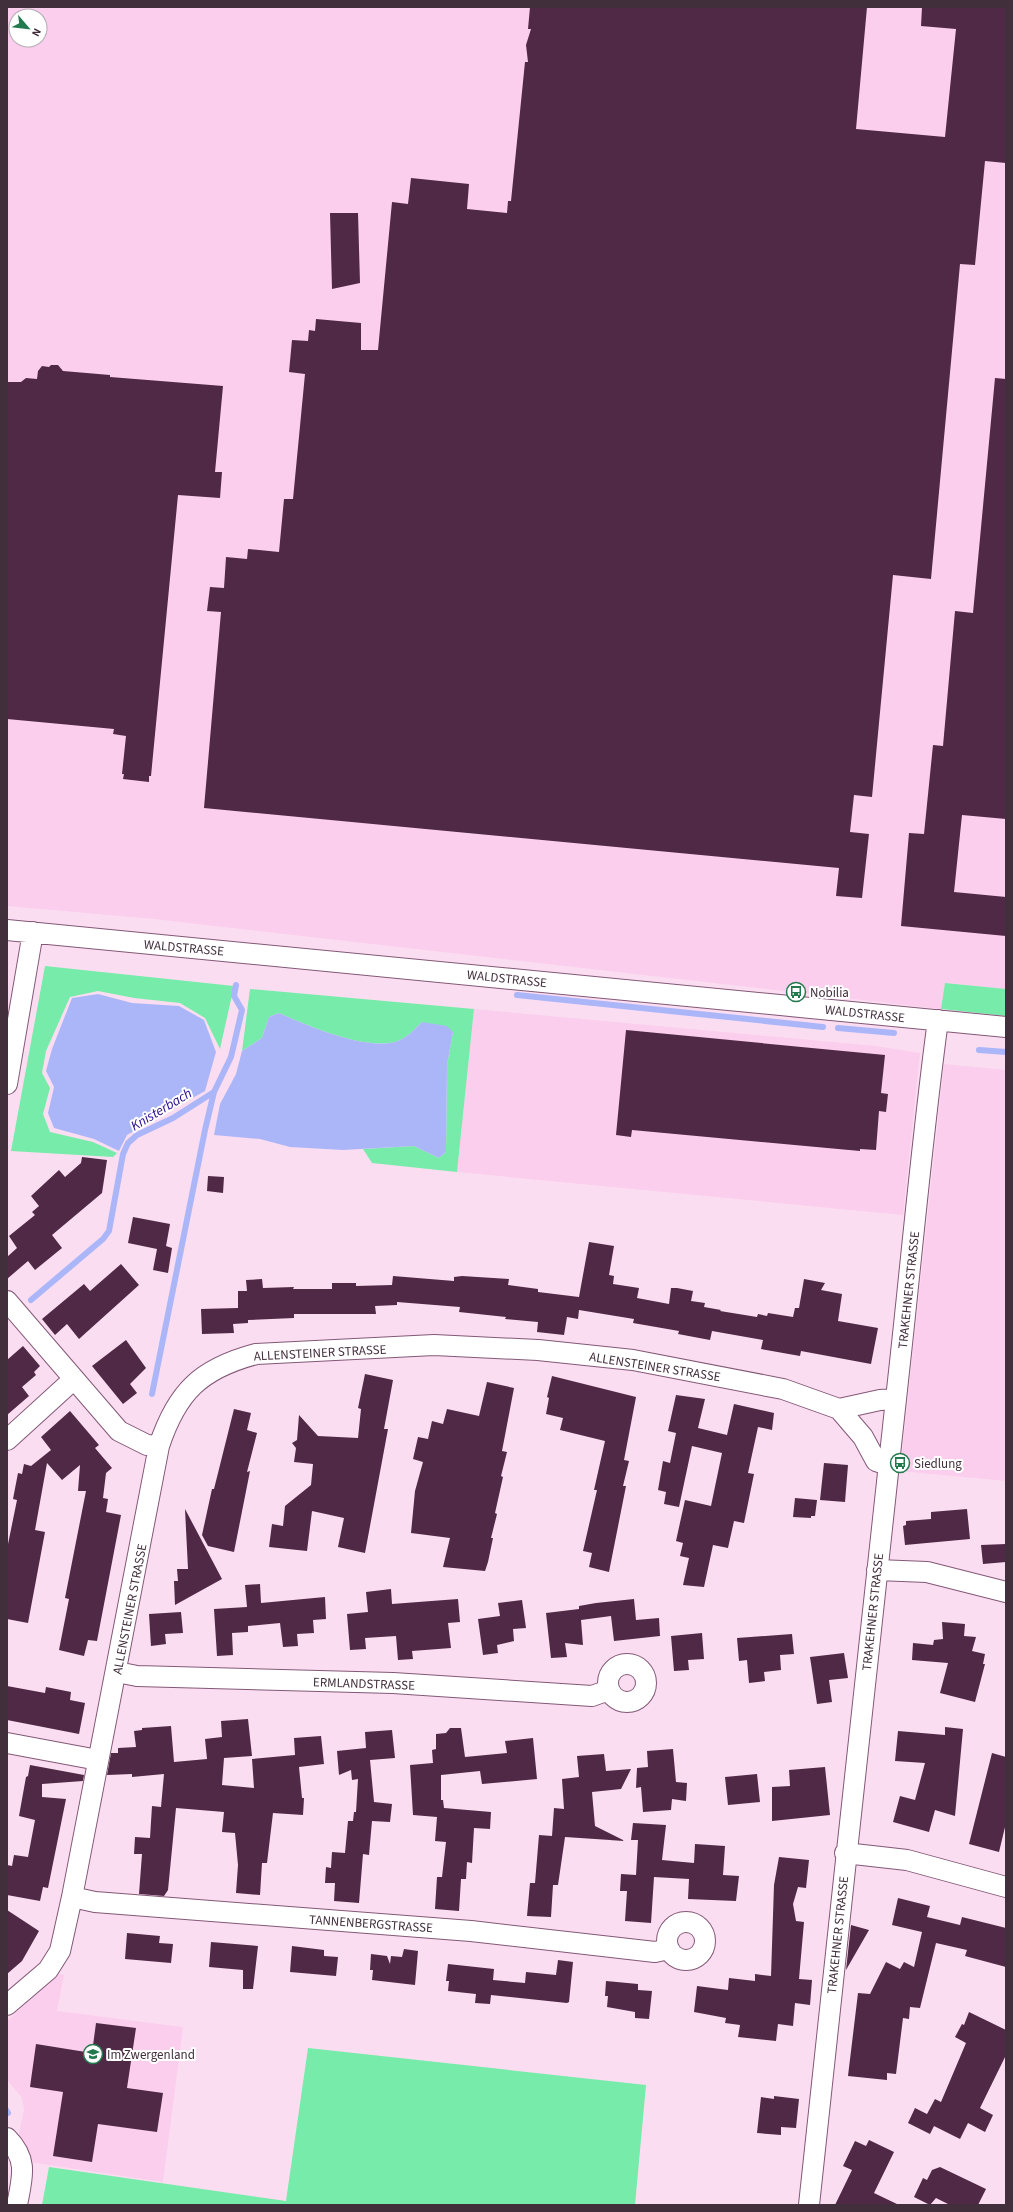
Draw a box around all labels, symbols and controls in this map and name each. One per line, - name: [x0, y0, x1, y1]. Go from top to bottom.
- north arrow: [8, 8, 48, 48]
- text: N: [28, 26, 45, 39]
- street label: WALDSTRASSE: [143, 936, 225, 960]
- street label: WALDSTRASSE: [466, 966, 548, 992]
- bus stop icon: Nobilia: [785, 981, 807, 1003]
- place label: Nobilia: [810, 984, 849, 1002]
- street label: WALDSTRASSE: [824, 1001, 906, 1027]
- water label: Knisterbach: [127, 1084, 196, 1136]
- street label: TRAKEHNER STRASSE: [894, 1230, 924, 1350]
- street label: ALLENSTEINER STRASSE: [253, 1341, 387, 1365]
- street label: ALLENSTEINER STRASSE: [588, 1348, 722, 1386]
- bus stop icon: Siedlung: [889, 1452, 911, 1474]
- place label: Siedlung: [914, 1455, 962, 1473]
- street label: ALLENSTEINER STRASSE: [108, 1542, 152, 1676]
- street label: TRAKEHNER STRASSE: [858, 1552, 888, 1672]
- street label: ERMLANDSTRASSE: [313, 1673, 415, 1695]
- street label: TRAKEHNER STRASSE: [823, 1875, 853, 1995]
- street label: TANNENBERGSTRASSE: [308, 1911, 434, 1937]
- school or university icon: Im Zwergenland: [82, 2043, 104, 2065]
- place label: Im Zwergenland: [107, 2046, 195, 2064]

